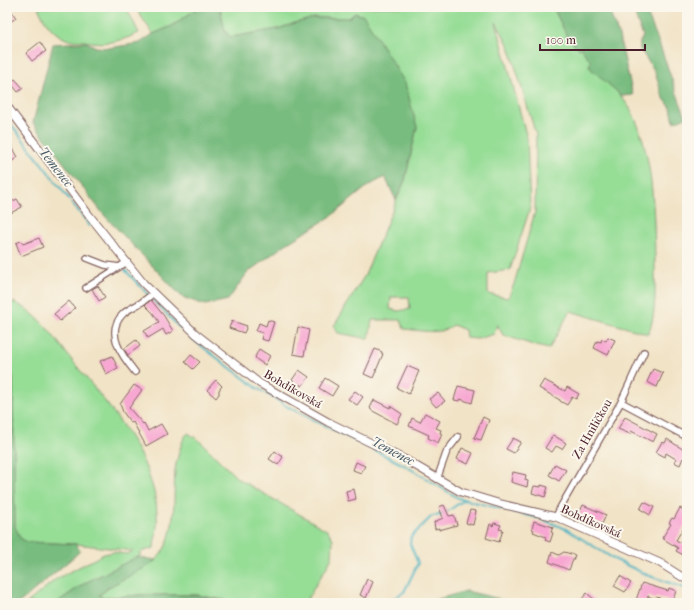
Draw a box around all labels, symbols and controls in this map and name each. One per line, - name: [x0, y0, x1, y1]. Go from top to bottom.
- scale bar: [540, 26, 645, 52]
- text: 100 m: [546, 33, 576, 47]
- water label: Temenec: [36, 144, 77, 191]
- street label: Bohdíkovská: [262, 367, 325, 411]
- street label: Za Hniličkou: [569, 396, 615, 462]
- water label: Temenec: [369, 433, 418, 469]
- street label: Bohdíkovská: [559, 501, 624, 541]

